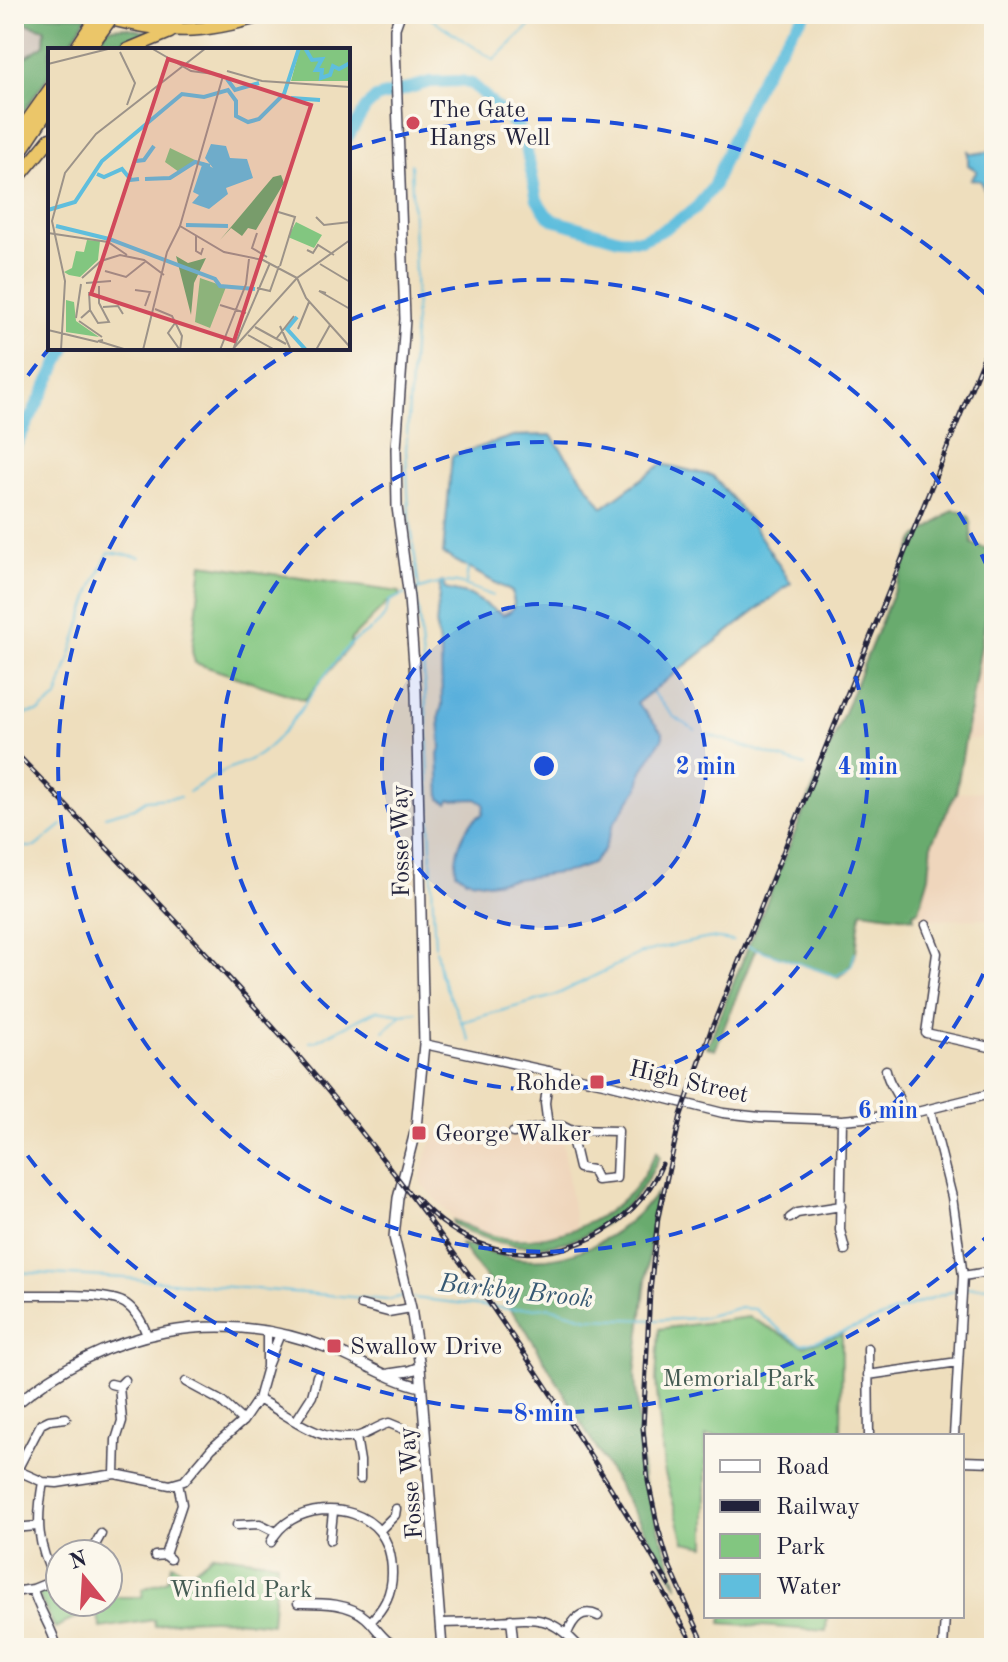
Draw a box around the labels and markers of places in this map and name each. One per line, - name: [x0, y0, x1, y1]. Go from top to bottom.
- place label: The Gate Hangs Well: [429, 99, 550, 151]
- marker: The Gate Hangs Well: [404, 114, 422, 132]
- centre of rings: [530, 752, 558, 780]
- place label: Rohde: [515, 1072, 581, 1096]
- marker: Rohde: [588, 1073, 606, 1091]
- place label: George Walker: [435, 1123, 591, 1147]
- marker: George Walker: [410, 1124, 428, 1142]
- place label: Swallow Drive: [350, 1336, 502, 1360]
- marker: Swallow Drive: [325, 1337, 343, 1355]

